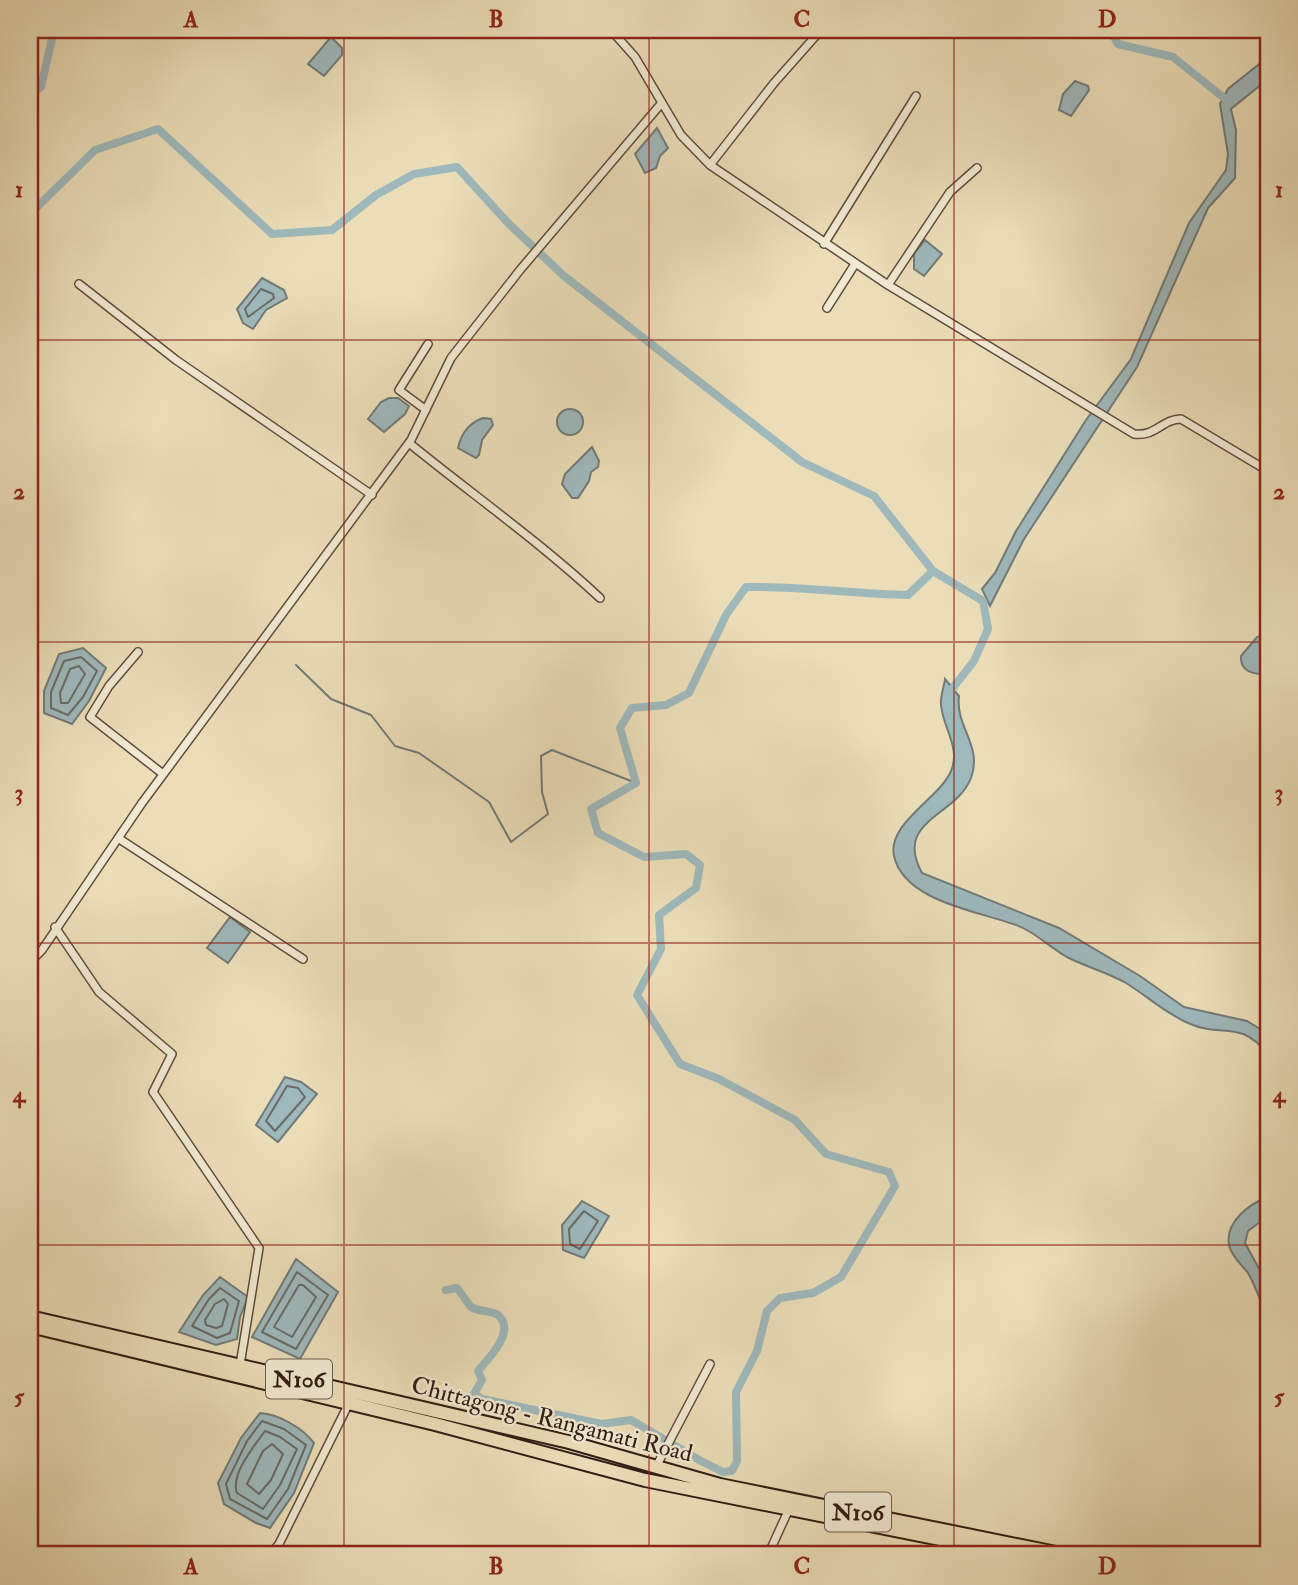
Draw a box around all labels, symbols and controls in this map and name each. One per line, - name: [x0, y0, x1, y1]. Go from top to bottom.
- text: A: [183, 5, 199, 34]
- text: B: [488, 5, 504, 34]
- text: C: [794, 5, 810, 34]
- text: D: [1098, 5, 1116, 34]
- text: 1: [15, 175, 23, 204]
- text: 1: [1275, 175, 1283, 204]
- text: 2: [13, 477, 25, 506]
- text: 2: [1273, 477, 1285, 506]
- text: 3: [15, 778, 23, 807]
- text: 3: [1275, 778, 1283, 807]
- text: 4: [12, 1080, 27, 1109]
- text: 4: [1272, 1080, 1287, 1109]
- road number: N106: [266, 1360, 332, 1398]
- street label: Chittagong - Rangamati Road: [408, 1370, 696, 1469]
- text: 5: [14, 1382, 25, 1411]
- text: 5: [1274, 1382, 1285, 1411]
- road number: N106: [825, 1492, 891, 1532]
- text: A: [183, 1552, 199, 1581]
- text: B: [488, 1552, 504, 1581]
- text: C: [794, 1552, 810, 1581]
- text: D: [1098, 1552, 1116, 1581]

